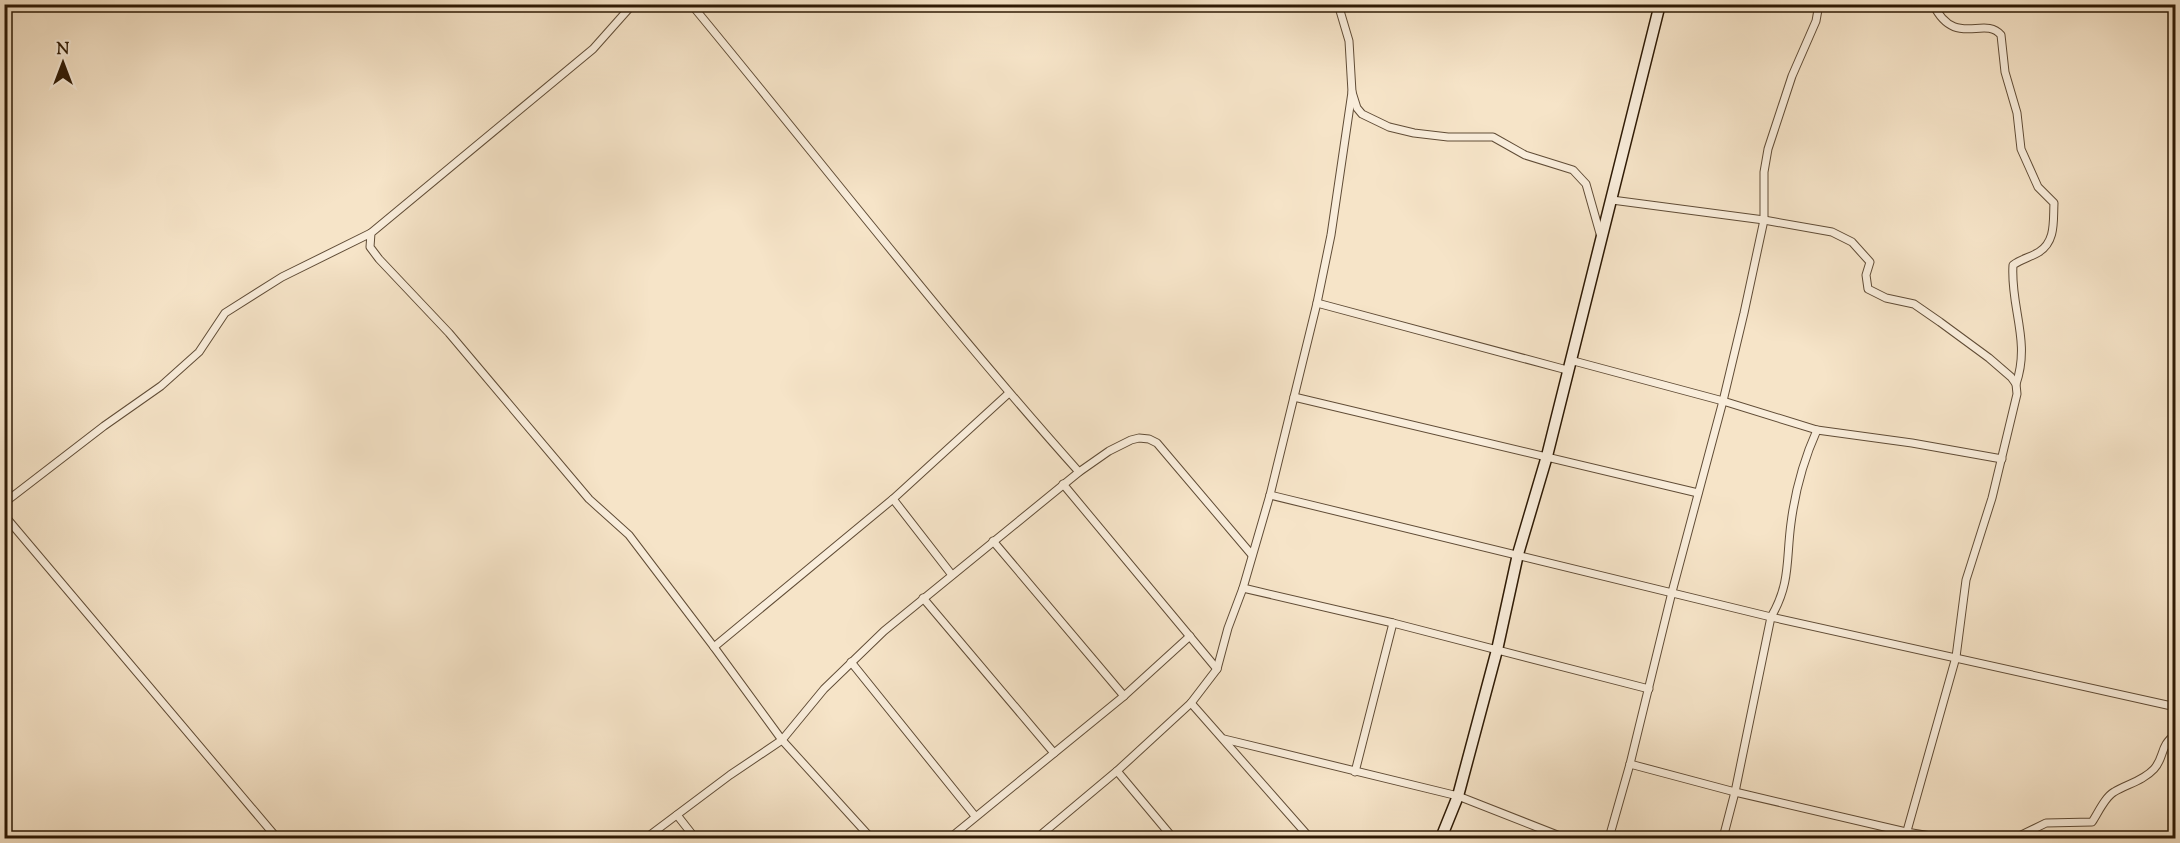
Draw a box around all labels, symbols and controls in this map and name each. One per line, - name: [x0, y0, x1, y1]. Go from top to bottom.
- north arrow: [33, 33, 93, 93]
- text: N: [57, 39, 70, 62]

